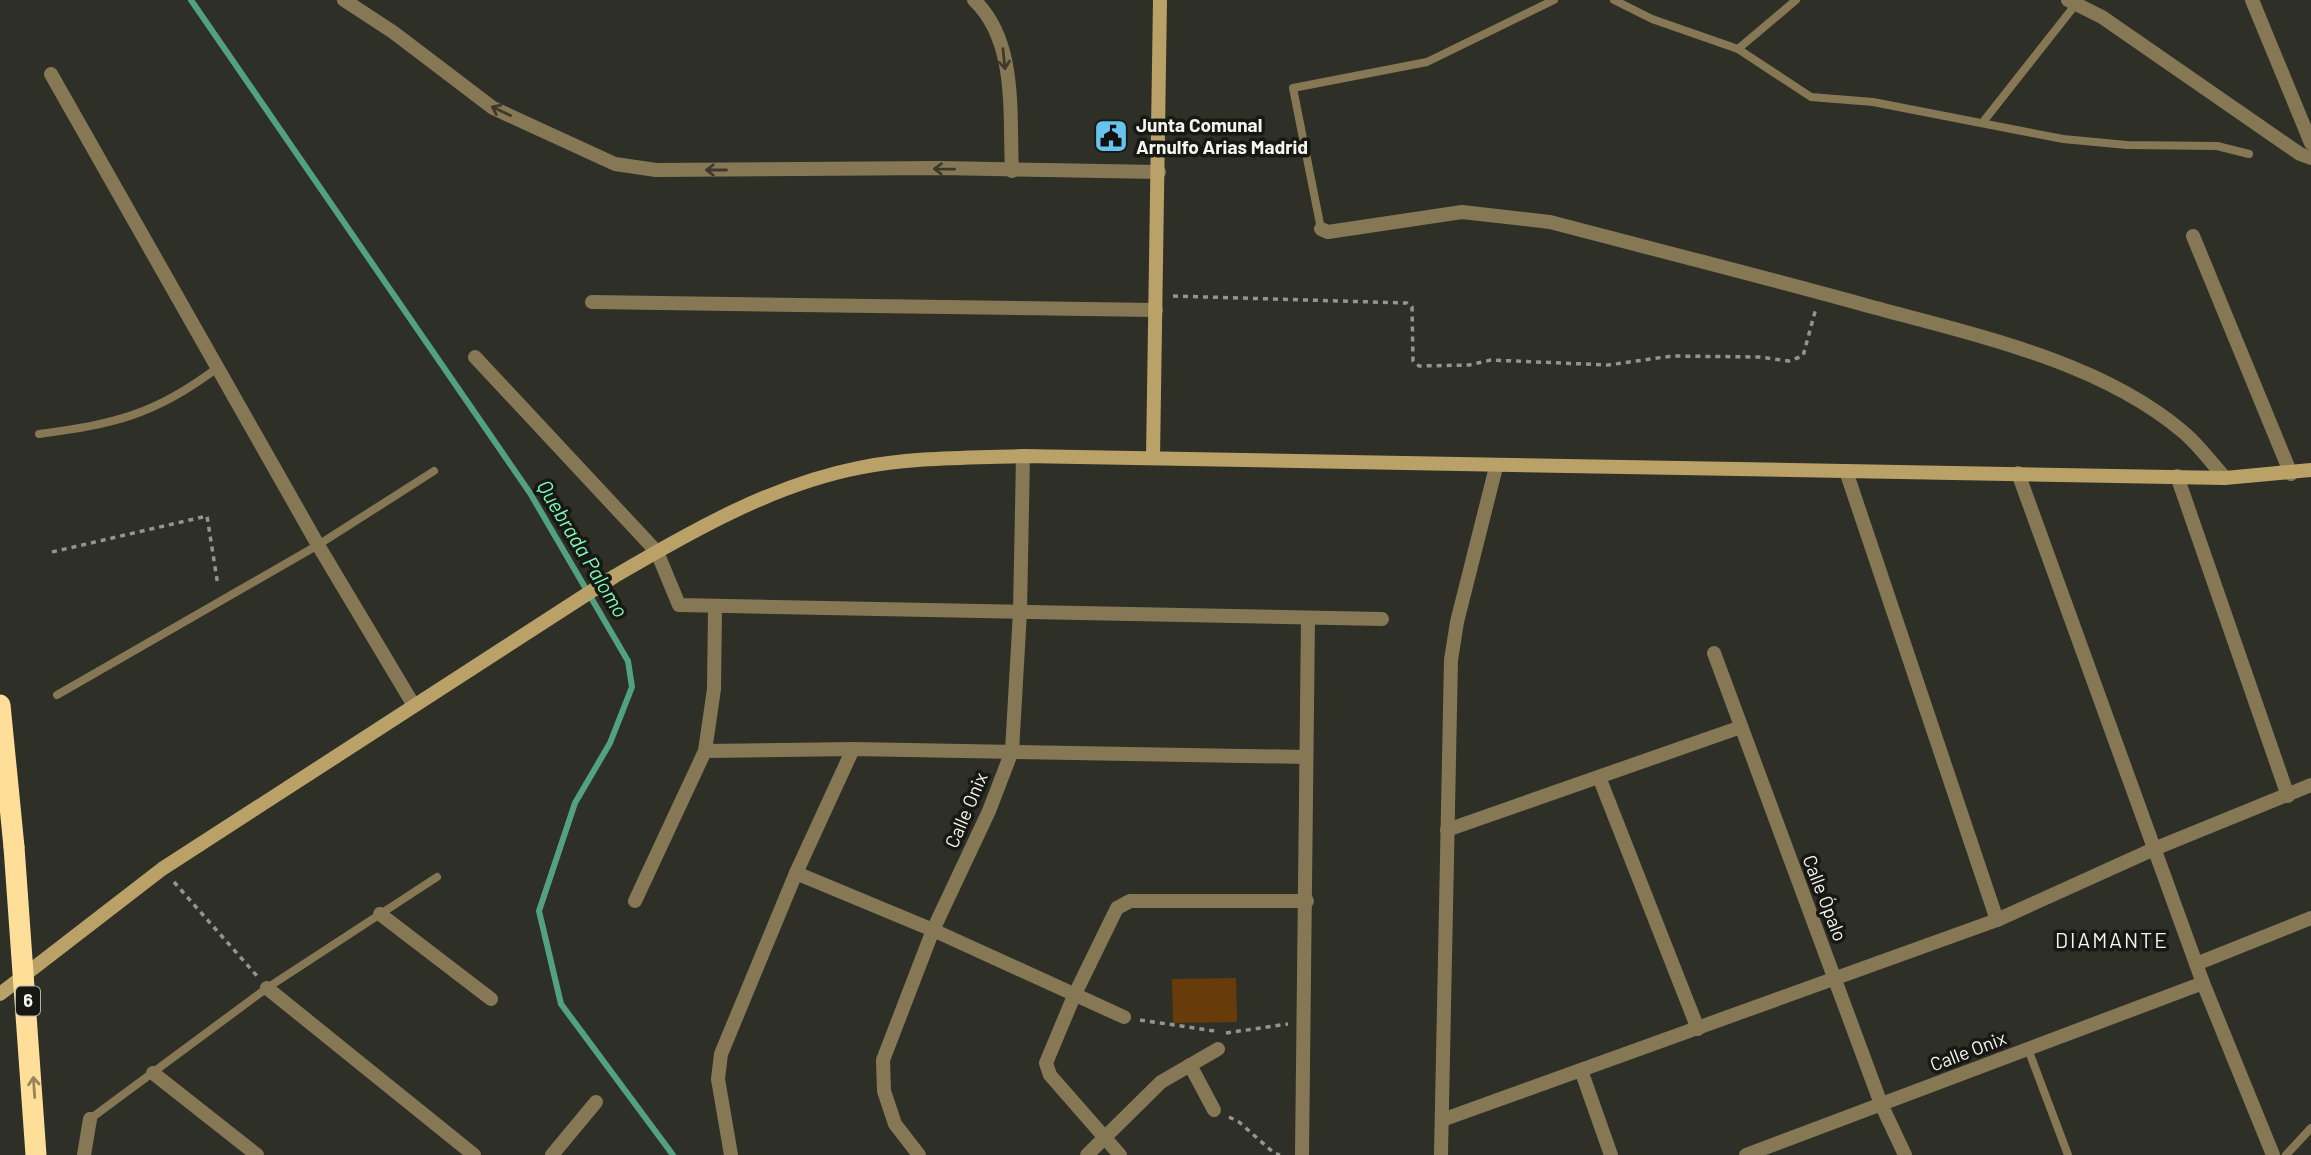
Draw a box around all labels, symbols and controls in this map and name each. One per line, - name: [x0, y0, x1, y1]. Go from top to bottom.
- one-way arrow: [998, 47, 1011, 70]
- one-way arrow: [491, 104, 512, 118]
- place label: Junta Comunal Arnulfo Arias Madrid: [1136, 113, 1308, 158]
- public building icon: Junta Comunal Arnulfo Arias Madrid: [1092, 117, 1130, 155]
- one-way arrow: [933, 162, 956, 176]
- one-way arrow: [705, 163, 728, 177]
- water label: Quebrada Palomo: [532, 475, 634, 621]
- street label: Calle Onix: [939, 769, 992, 851]
- street label: Calle Ópalo: [1799, 851, 1852, 944]
- district label: DIAMANTE: [2055, 927, 2169, 952]
- road number: 6: [16, 986, 40, 1016]
- street label: Calle Onix: [1926, 1026, 2009, 1076]
- one-way arrow: [27, 1076, 40, 1099]

